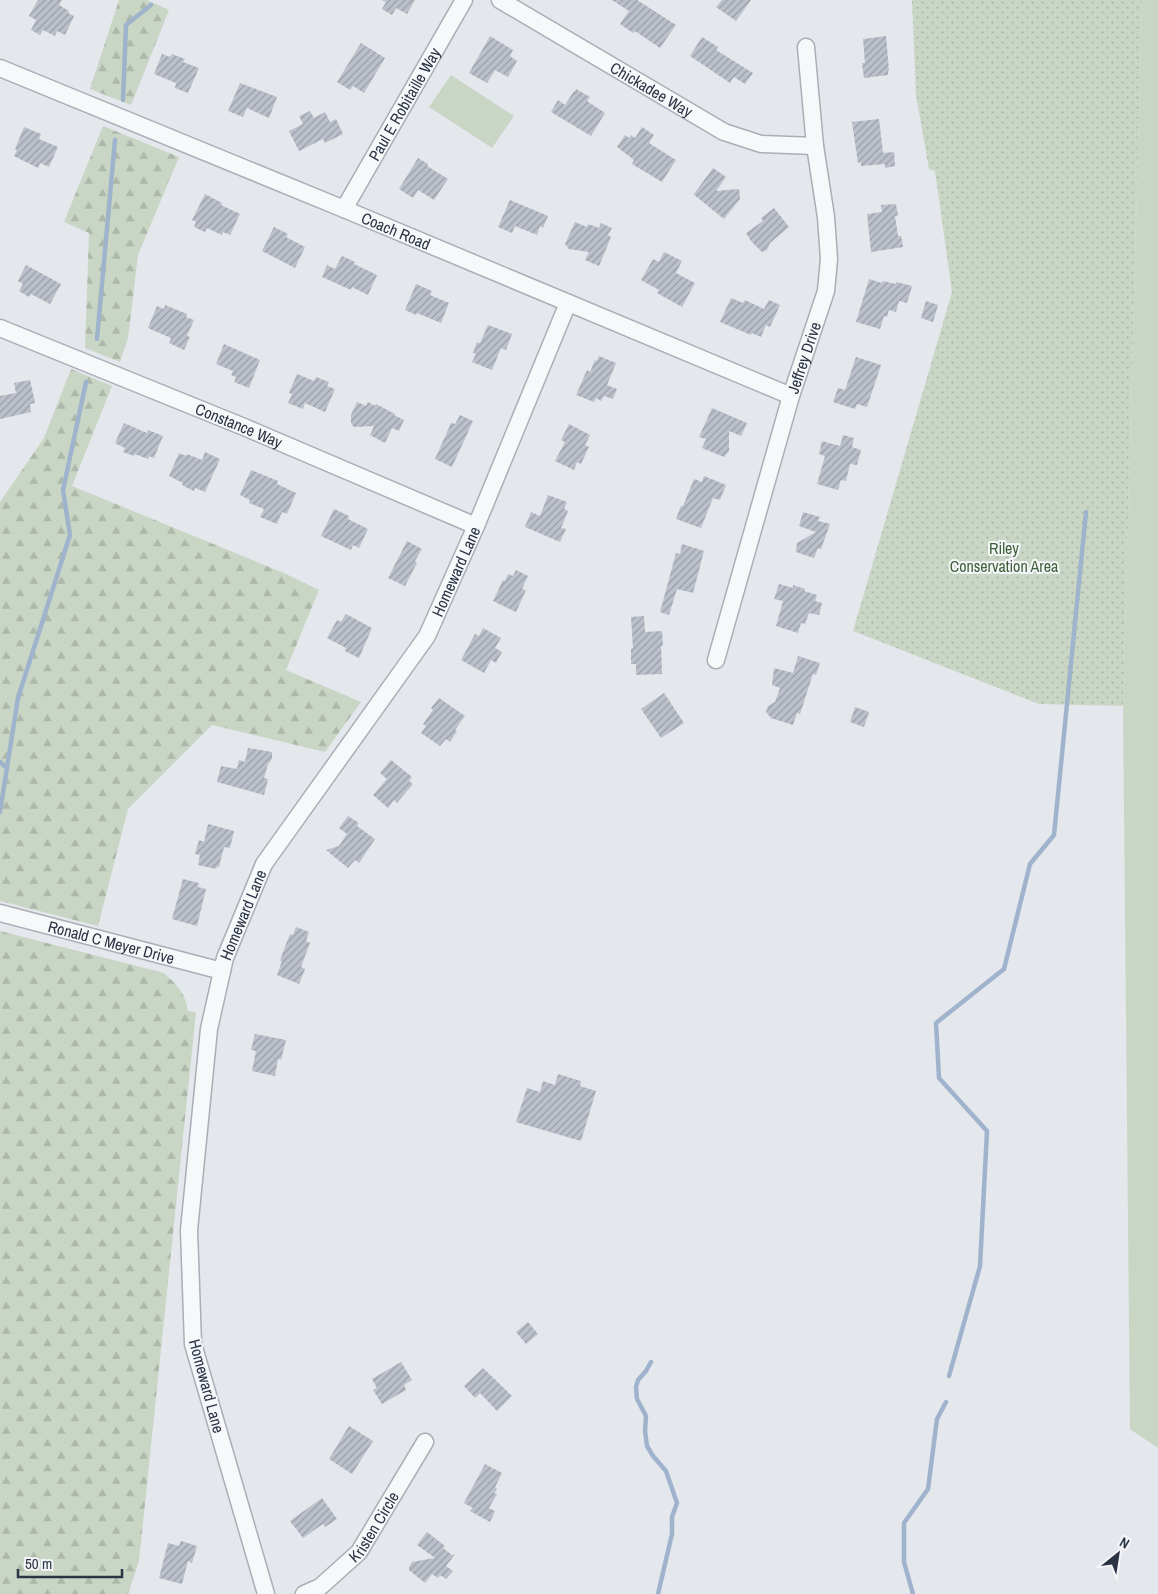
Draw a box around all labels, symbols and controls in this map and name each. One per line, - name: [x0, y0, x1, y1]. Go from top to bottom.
- street label: Paul E Robitaille Way: [363, 43, 446, 165]
- street label: Chickadee Way: [606, 56, 697, 122]
- street label: Coach Road: [358, 206, 434, 255]
- street label: Jeffrey Drive: [782, 319, 826, 396]
- street label: Constance Way: [192, 397, 286, 453]
- street label: Homeward Lane: [426, 523, 485, 620]
- park label: Riley Conservation Area: [950, 537, 1059, 577]
- street label: Homeward Lane: [214, 866, 272, 964]
- street label: Ronald C Meyer Drive: [46, 915, 177, 969]
- street label: Homeward Lane: [184, 1337, 230, 1435]
- street label: Kristen Circle: [344, 1487, 404, 1567]
- north arrow: [1093, 1529, 1143, 1579]
- text: N: [1116, 1533, 1133, 1553]
- scale bar: [18, 1546, 121, 1578]
- text: 50 m: [25, 1553, 52, 1574]

